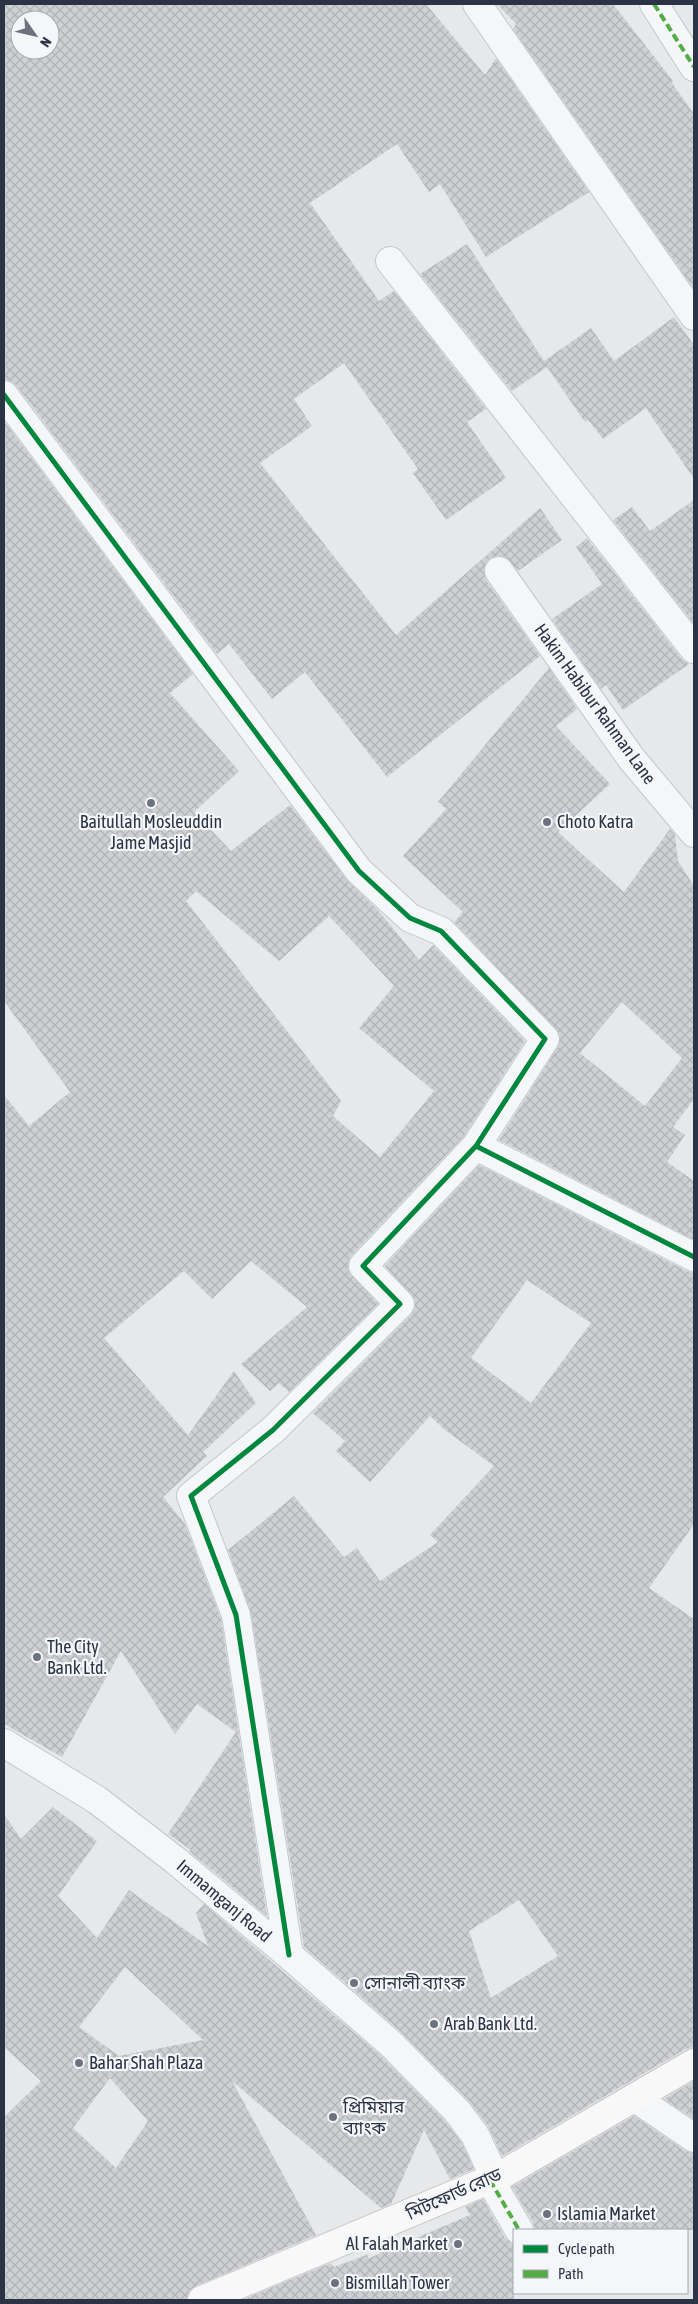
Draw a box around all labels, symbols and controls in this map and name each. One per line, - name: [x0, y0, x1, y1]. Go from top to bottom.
- north arrow: [10, 10, 60, 60]
- text: N: [37, 34, 55, 50]
- street label: Hakim Habibur Rahman Lane: [530, 619, 661, 788]
- marker: Baitullah Mosleuddin Jame Masjid: [145, 797, 157, 809]
- place label: Baitullah Mosleuddin Jame Masjid: [80, 811, 222, 853]
- place label: Choto Katra: [557, 811, 634, 832]
- marker: Choto Katra: [541, 816, 553, 828]
- place label: The City Bank Ltd.: [47, 1636, 107, 1678]
- marker: The City Bank Ltd.: [31, 1651, 43, 1663]
- street label: Immamganj Road: [173, 1855, 276, 1946]
- place label: সোনালী ব্যাংক: [364, 1972, 466, 1993]
- marker: সোনালী ব্যাংক: [348, 1977, 360, 1989]
- place label: Arab Bank Ltd.: [444, 2013, 537, 2034]
- marker: Arab Bank Ltd.: [428, 2018, 440, 2030]
- place label: Bahar Shah Plaza: [89, 2052, 203, 2073]
- marker: Bahar Shah Plaza: [73, 2057, 85, 2069]
- place label: প্রিমিয়ার ব্যাংক: [342, 2096, 404, 2138]
- marker: প্রিমিয়ার ব্যাংক: [327, 2111, 339, 2123]
- street label: মিটফোর্ড রোড: [402, 2163, 505, 2224]
- place label: Islamia Market: [557, 2203, 656, 2224]
- marker: Islamia Market: [541, 2208, 553, 2220]
- legend: [513, 2229, 688, 2294]
- place label: Al Falah Market: [346, 2233, 448, 2254]
- marker: Al Falah Market: [452, 2238, 464, 2250]
- text: Cycle path: [558, 2240, 615, 2257]
- text: Path: [558, 2265, 584, 2282]
- place label: Bismillah Tower: [345, 2272, 450, 2293]
- marker: Bismillah Tower: [329, 2277, 341, 2289]

